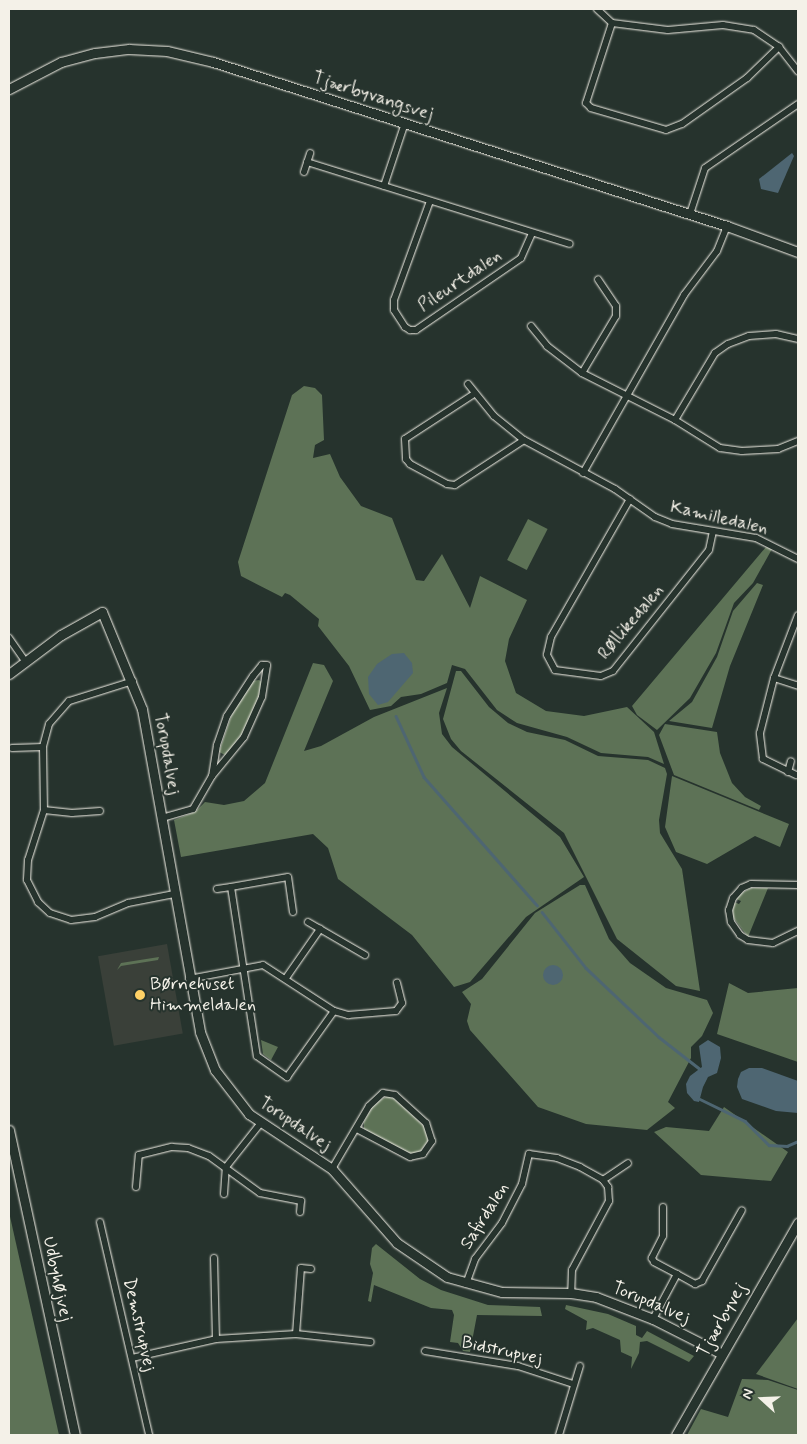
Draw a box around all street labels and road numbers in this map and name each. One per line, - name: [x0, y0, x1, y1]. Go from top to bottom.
- street label: Tjærbyvangsvej: [310, 66, 436, 126]
- street label: Pileurtdalen: [414, 245, 506, 317]
- street label: Kamilledalen: [668, 496, 770, 540]
- street label: Røllikedalen: [593, 580, 669, 664]
- street label: Torupdalvej: [149, 711, 185, 797]
- street label: Torupdalvej: [255, 1092, 335, 1156]
- street label: Safirdalen: [456, 1178, 514, 1254]
- street label: Udbyhøjvej: [37, 1235, 77, 1323]
- street label: Demstrupvej: [118, 1276, 160, 1374]
- street label: Torupdalvej: [609, 1277, 693, 1329]
- street label: Tjærbyvej: [693, 1279, 751, 1361]
- street label: Bidstrupvej: [460, 1332, 544, 1370]

